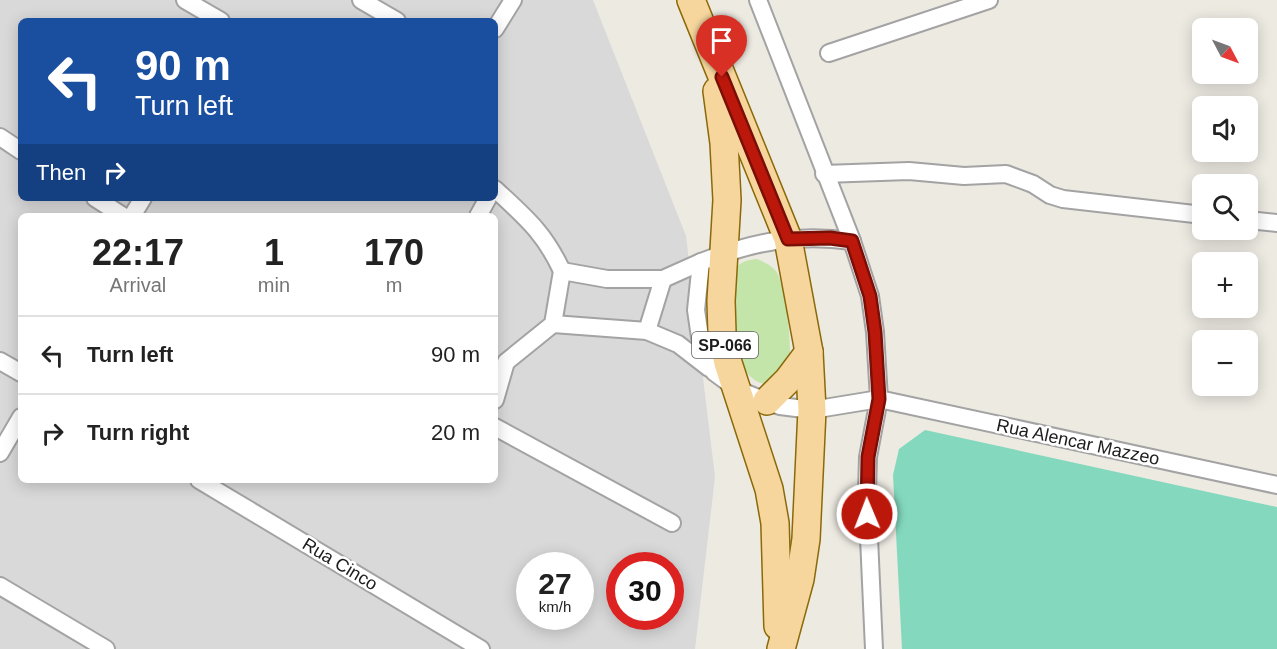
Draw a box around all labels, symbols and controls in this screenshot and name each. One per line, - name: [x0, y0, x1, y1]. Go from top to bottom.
- pin: [696, 15, 747, 77]
- north arrow: [1192, 18, 1258, 84]
- map controls: [1192, 18, 1258, 396]
- icon: arrive: [705, 24, 738, 57]
- icon: left: [36, 42, 114, 120]
- text: 90 m: [135, 42, 231, 89]
- text: Turn left: [135, 91, 233, 121]
- button: sound: [1192, 96, 1258, 162]
- icon: right: [98, 156, 131, 189]
- text: Then: [36, 160, 86, 185]
- button: search: [1192, 174, 1258, 240]
- text: 22:17: [92, 232, 184, 273]
- text: 1: [264, 232, 284, 273]
- text: 170: [364, 232, 424, 273]
- button: +: [1192, 252, 1258, 318]
- text: Arrival: [110, 274, 166, 296]
- text: min: [258, 274, 290, 296]
- text: m: [386, 274, 402, 296]
- button: −: [1192, 330, 1258, 396]
- road number: SP-066: [692, 332, 758, 358]
- icon: left: [36, 339, 69, 372]
- text: Turn left: [87, 342, 173, 367]
- text: 90 m: [431, 342, 480, 367]
- street label: Rua Alencar Mazzeo: [995, 415, 1161, 469]
- icon: right: [36, 417, 69, 450]
- text: Turn right: [87, 420, 189, 445]
- text: 20 m: [431, 420, 480, 445]
- position arrow: [835, 482, 899, 546]
- street label: Rua Cinco: [299, 534, 381, 594]
- speed limit sign: 30: [606, 552, 684, 630]
- text: 27: [538, 567, 572, 600]
- text: km/h: [539, 598, 571, 615]

